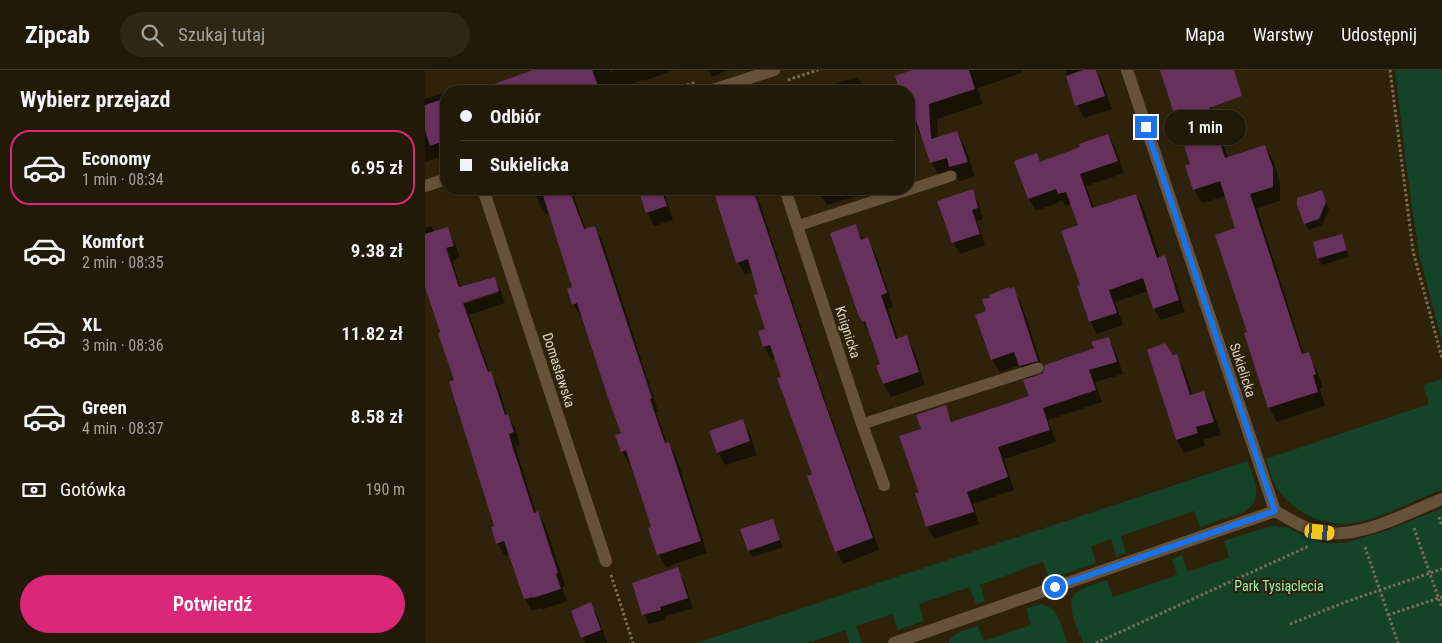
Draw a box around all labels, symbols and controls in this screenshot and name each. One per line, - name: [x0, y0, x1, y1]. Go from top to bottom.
- search box: [120, 12, 470, 57]
- text: Zipcab: [25, 21, 90, 49]
- icon: search: [138, 21, 166, 49]
- text: Szukaj tutaj: [178, 23, 265, 46]
- text: Mapa: [1185, 24, 1225, 45]
- text: Warstwy: [1253, 24, 1313, 45]
- text: Udostępnij: [1341, 24, 1417, 45]
- text: Wybierz przejazd: [20, 87, 170, 112]
- text: Odbiór: [490, 105, 541, 128]
- callout: 1 min: [1163, 110, 1246, 144]
- route end: [1135, 116, 1157, 138]
- text: 1 min: [1187, 118, 1223, 137]
- icon: car: [22, 145, 67, 190]
- text: Economy: [82, 147, 151, 170]
- text: Sukielicka: [490, 153, 569, 176]
- text: 6.95 zł: [351, 156, 403, 179]
- text: 1 min · 08:34: [82, 170, 164, 189]
- icon: car: [22, 228, 67, 273]
- text: Komfort: [82, 230, 144, 253]
- text: 9.38 zł: [351, 239, 403, 262]
- text: 2 min · 08:35: [82, 253, 164, 272]
- street label: Knignicka: [832, 304, 864, 360]
- icon: car: [22, 311, 67, 356]
- text: XL: [82, 313, 102, 336]
- text: 11.82 zł: [341, 322, 403, 345]
- street label: Domasławska: [539, 331, 579, 409]
- text: 3 min · 08:36: [82, 336, 164, 355]
- street label: Sukielicka: [1227, 341, 1259, 399]
- icon: car: [22, 394, 67, 439]
- text: Green: [82, 396, 127, 419]
- text: 8.58 zł: [351, 405, 403, 428]
- text: 4 min · 08:37: [82, 419, 164, 438]
- icon: cash: [20, 476, 48, 504]
- text: Gotówka: [60, 478, 126, 501]
- text: 190 m: [366, 480, 405, 499]
- car: [1304, 523, 1335, 541]
- button: Potwierdź: [20, 575, 405, 633]
- route start: [1044, 576, 1066, 598]
- park label: Park Tysiąclecia: [1234, 578, 1324, 594]

